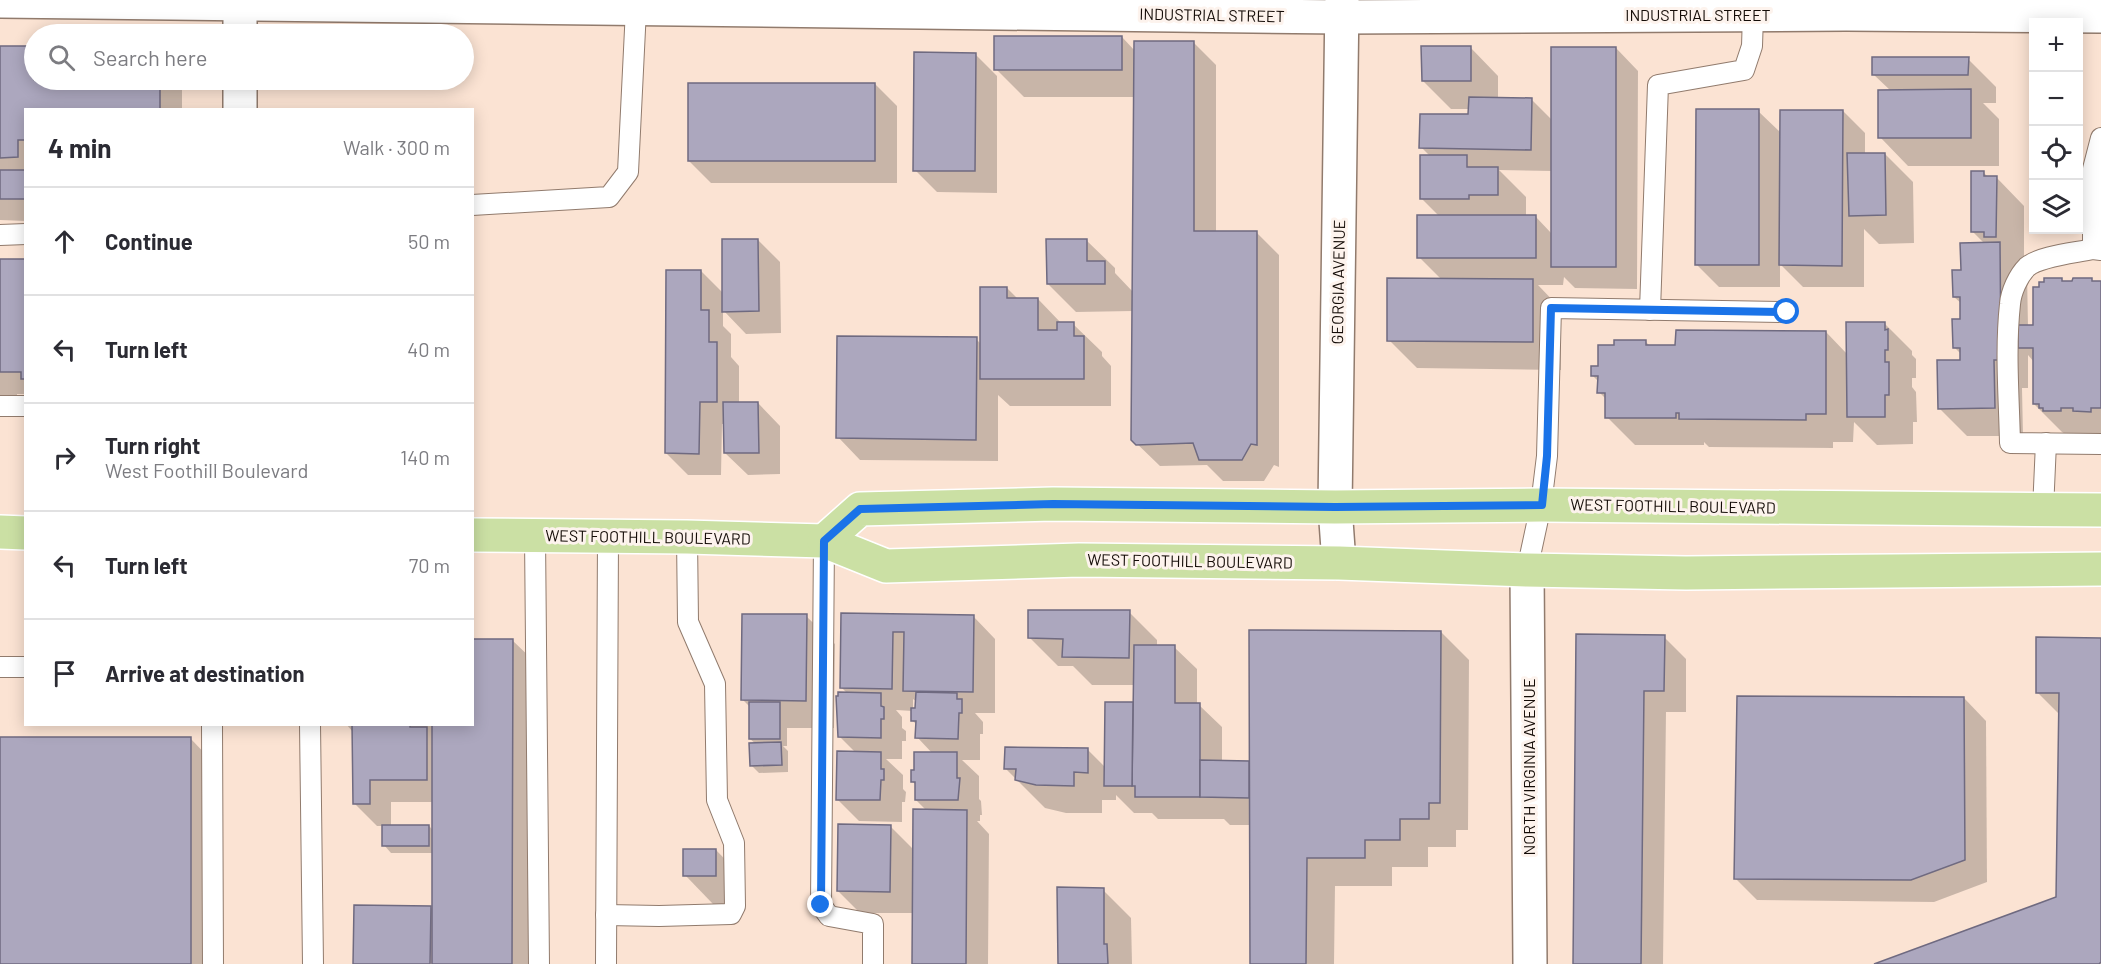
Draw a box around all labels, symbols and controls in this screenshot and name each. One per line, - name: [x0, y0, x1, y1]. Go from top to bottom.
- street label: INDUSTRIAL STREET: [1139, 4, 1285, 25]
- street label: INDUSTRIAL STREET: [1625, 5, 1771, 24]
- map controls: [2029, 18, 2083, 234]
- button: +: [2029, 18, 2083, 72]
- search box: [24, 24, 474, 90]
- icon: search: [45, 41, 78, 74]
- text: Search here: [93, 44, 207, 70]
- button: −: [2029, 72, 2083, 126]
- button: locate: [2029, 126, 2083, 180]
- text: 4 min: [48, 132, 112, 163]
- text: Walk · 300 m: [343, 135, 450, 159]
- button: layers: [2029, 180, 2083, 234]
- street label: GEORGIA AVENUE: [1327, 219, 1348, 345]
- icon: ahead: [48, 225, 81, 258]
- text: Continue: [105, 228, 193, 254]
- text: 50 m: [408, 229, 450, 253]
- route start: [1773, 298, 1799, 324]
- icon: left: [48, 333, 81, 366]
- text: Turn left: [105, 336, 188, 362]
- text: 40 m: [407, 337, 450, 361]
- text: Turn right: [105, 432, 200, 458]
- icon: right: [48, 441, 81, 474]
- text: 140 m: [400, 445, 450, 469]
- text: West Foothill Boulevard: [105, 458, 308, 482]
- street label: WEST FOOTHILL BOULEVARD: [1570, 494, 1776, 517]
- street label: WEST FOOTHILL BOULEVARD: [545, 525, 751, 548]
- icon: left: [48, 549, 81, 582]
- street label: WEST FOOTHILL BOULEVARD: [1087, 549, 1293, 572]
- text: Turn left: [105, 552, 188, 578]
- text: 70 m: [409, 553, 450, 577]
- icon: arrive: [48, 657, 81, 690]
- text: Arrive at destination: [105, 660, 304, 686]
- street label: NORTH VIRGINIA AVENUE: [1519, 678, 1538, 856]
- route end: [807, 891, 833, 917]

